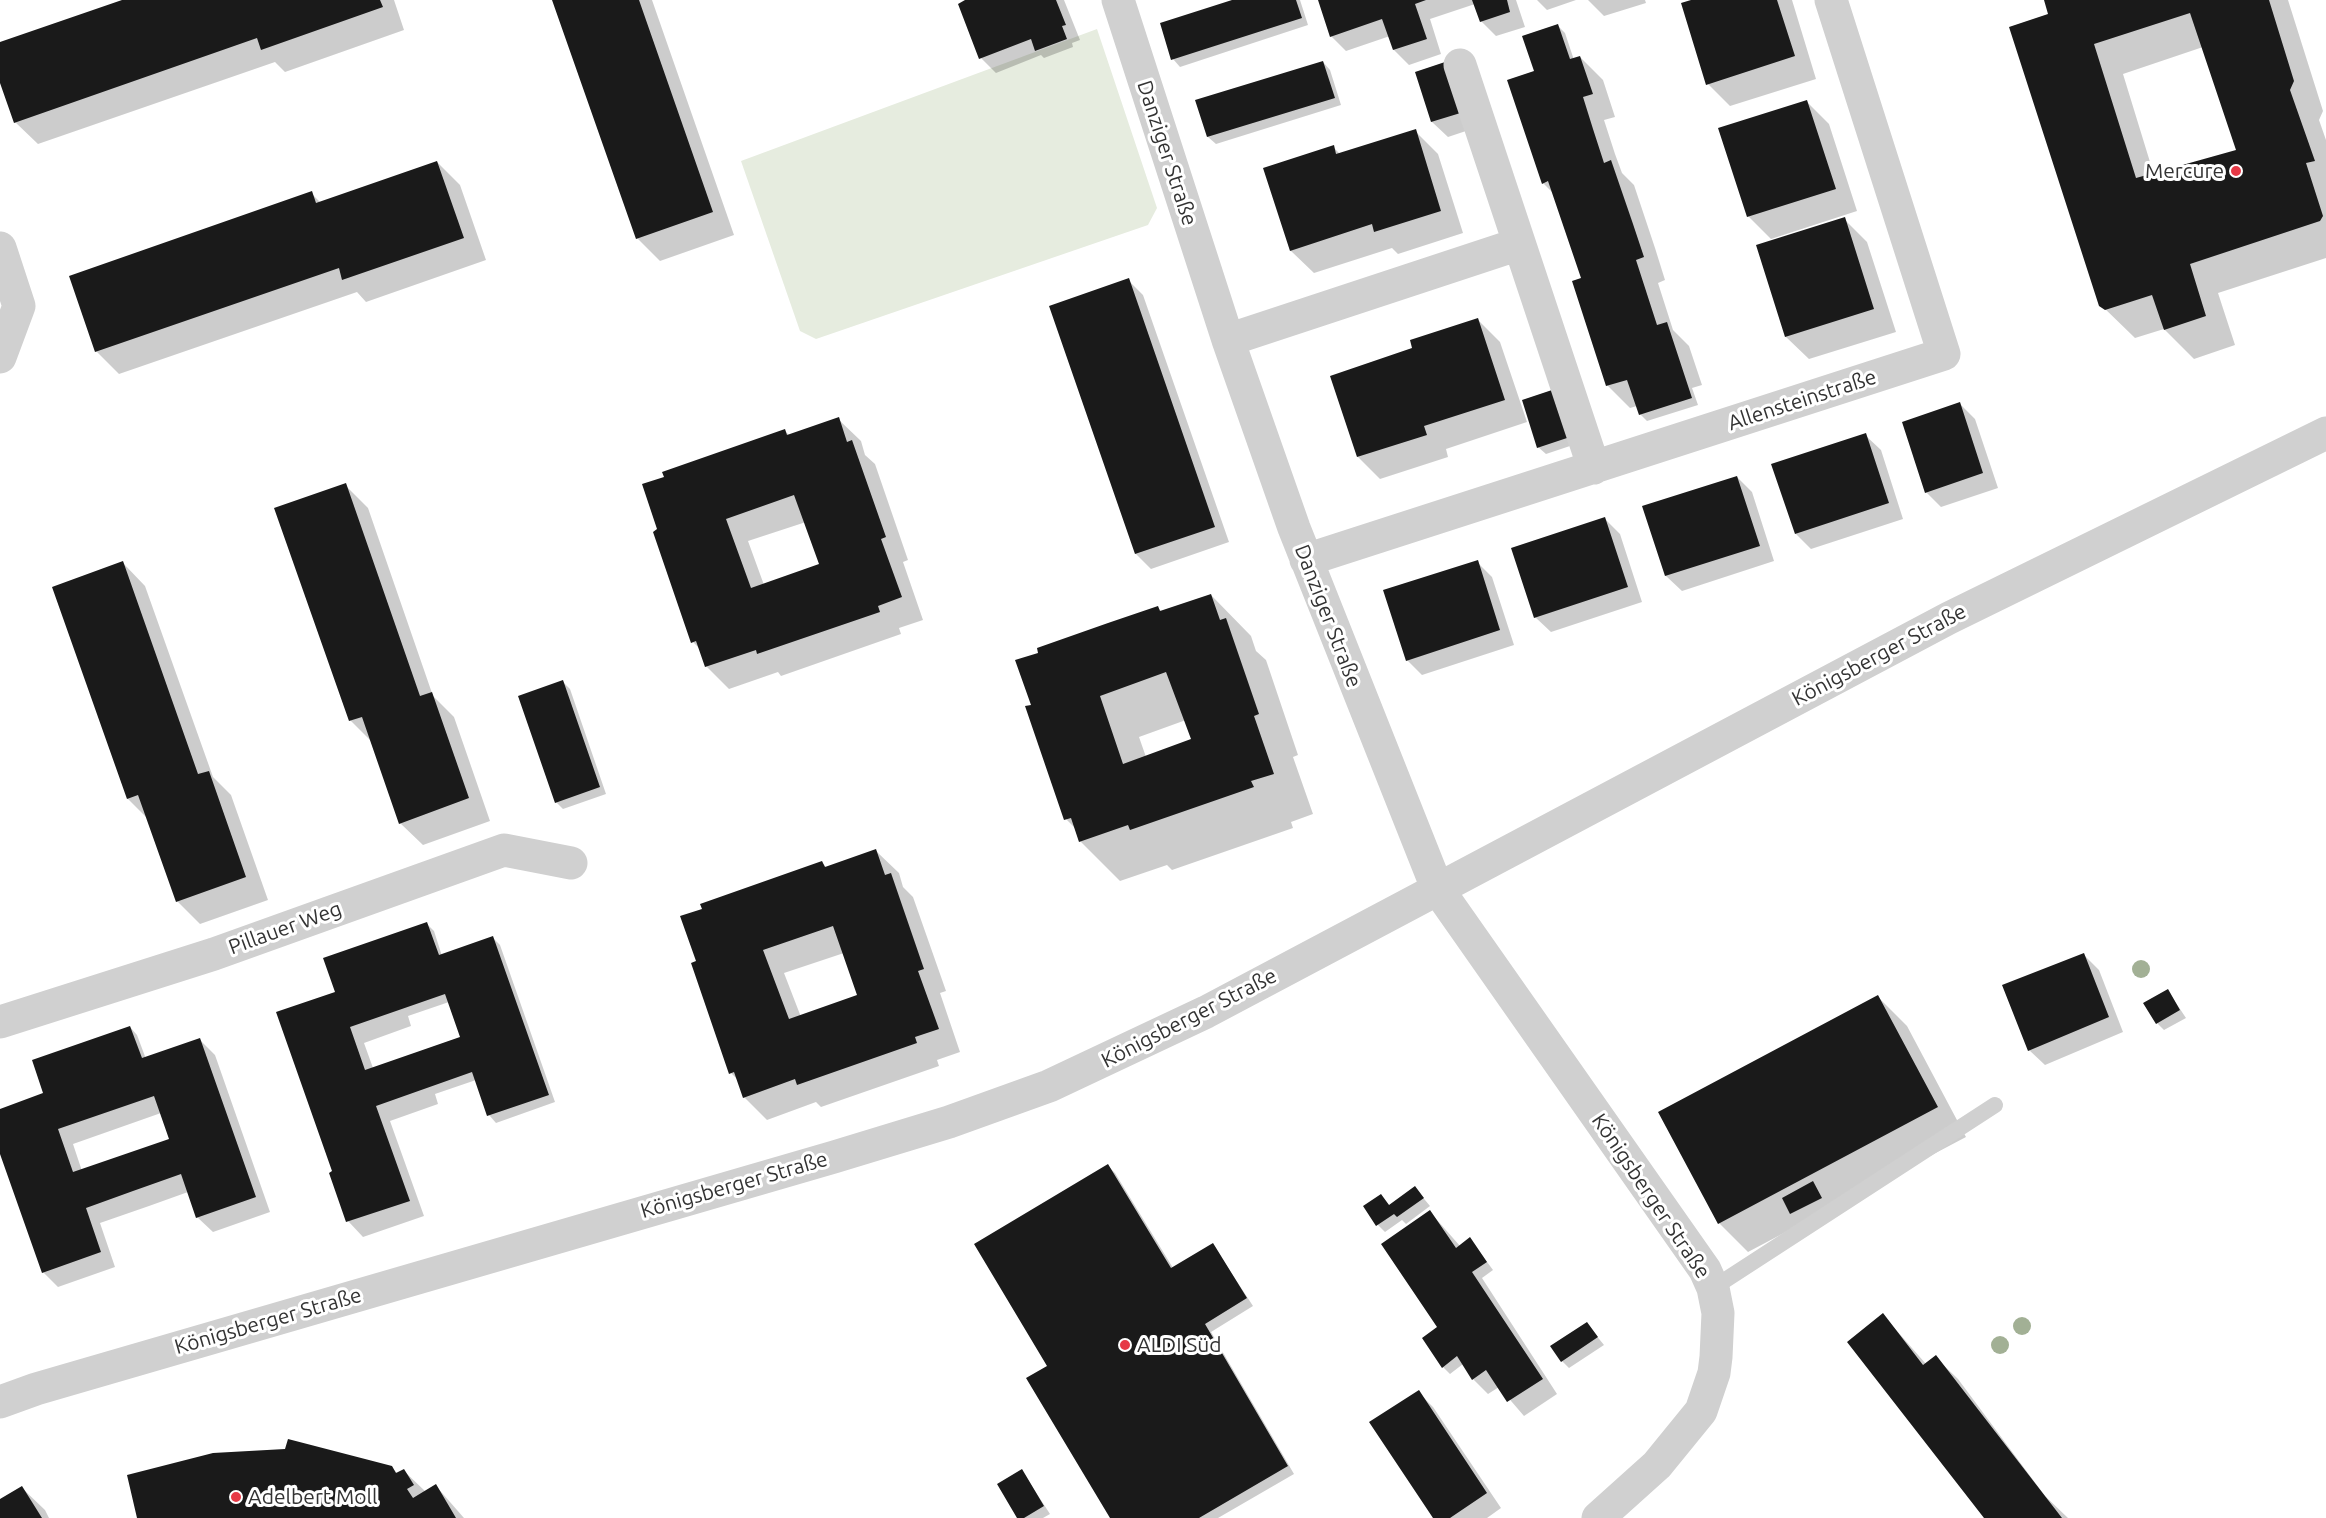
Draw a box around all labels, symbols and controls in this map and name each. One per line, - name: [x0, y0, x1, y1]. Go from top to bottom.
- street label: Danziger Straße: [1132, 77, 1202, 229]
- place label: Mercure: [2145, 158, 2224, 184]
- marker: Mercure: [2229, 164, 2243, 178]
- street label: Allensteinstraße: [1725, 364, 1879, 436]
- street label: Danziger Straße: [1289, 541, 1367, 691]
- street label: Königsberger Straße: [1788, 598, 1970, 712]
- street label: Pillauer Weg: [225, 896, 345, 960]
- street label: Königsberger Straße: [1097, 963, 1281, 1073]
- street label: Königsberger Straße: [1586, 1109, 1716, 1283]
- street label: Königsberger Straße: [637, 1146, 831, 1224]
- street label: Königsberger Straße: [171, 1282, 365, 1360]
- place label: ALDI Süd: [1137, 1332, 1222, 1358]
- marker: ALDI Süd: [1118, 1338, 1132, 1352]
- place label: Adelbert Moll: [248, 1484, 377, 1510]
- marker: Adelbert Moll: [229, 1490, 243, 1504]

